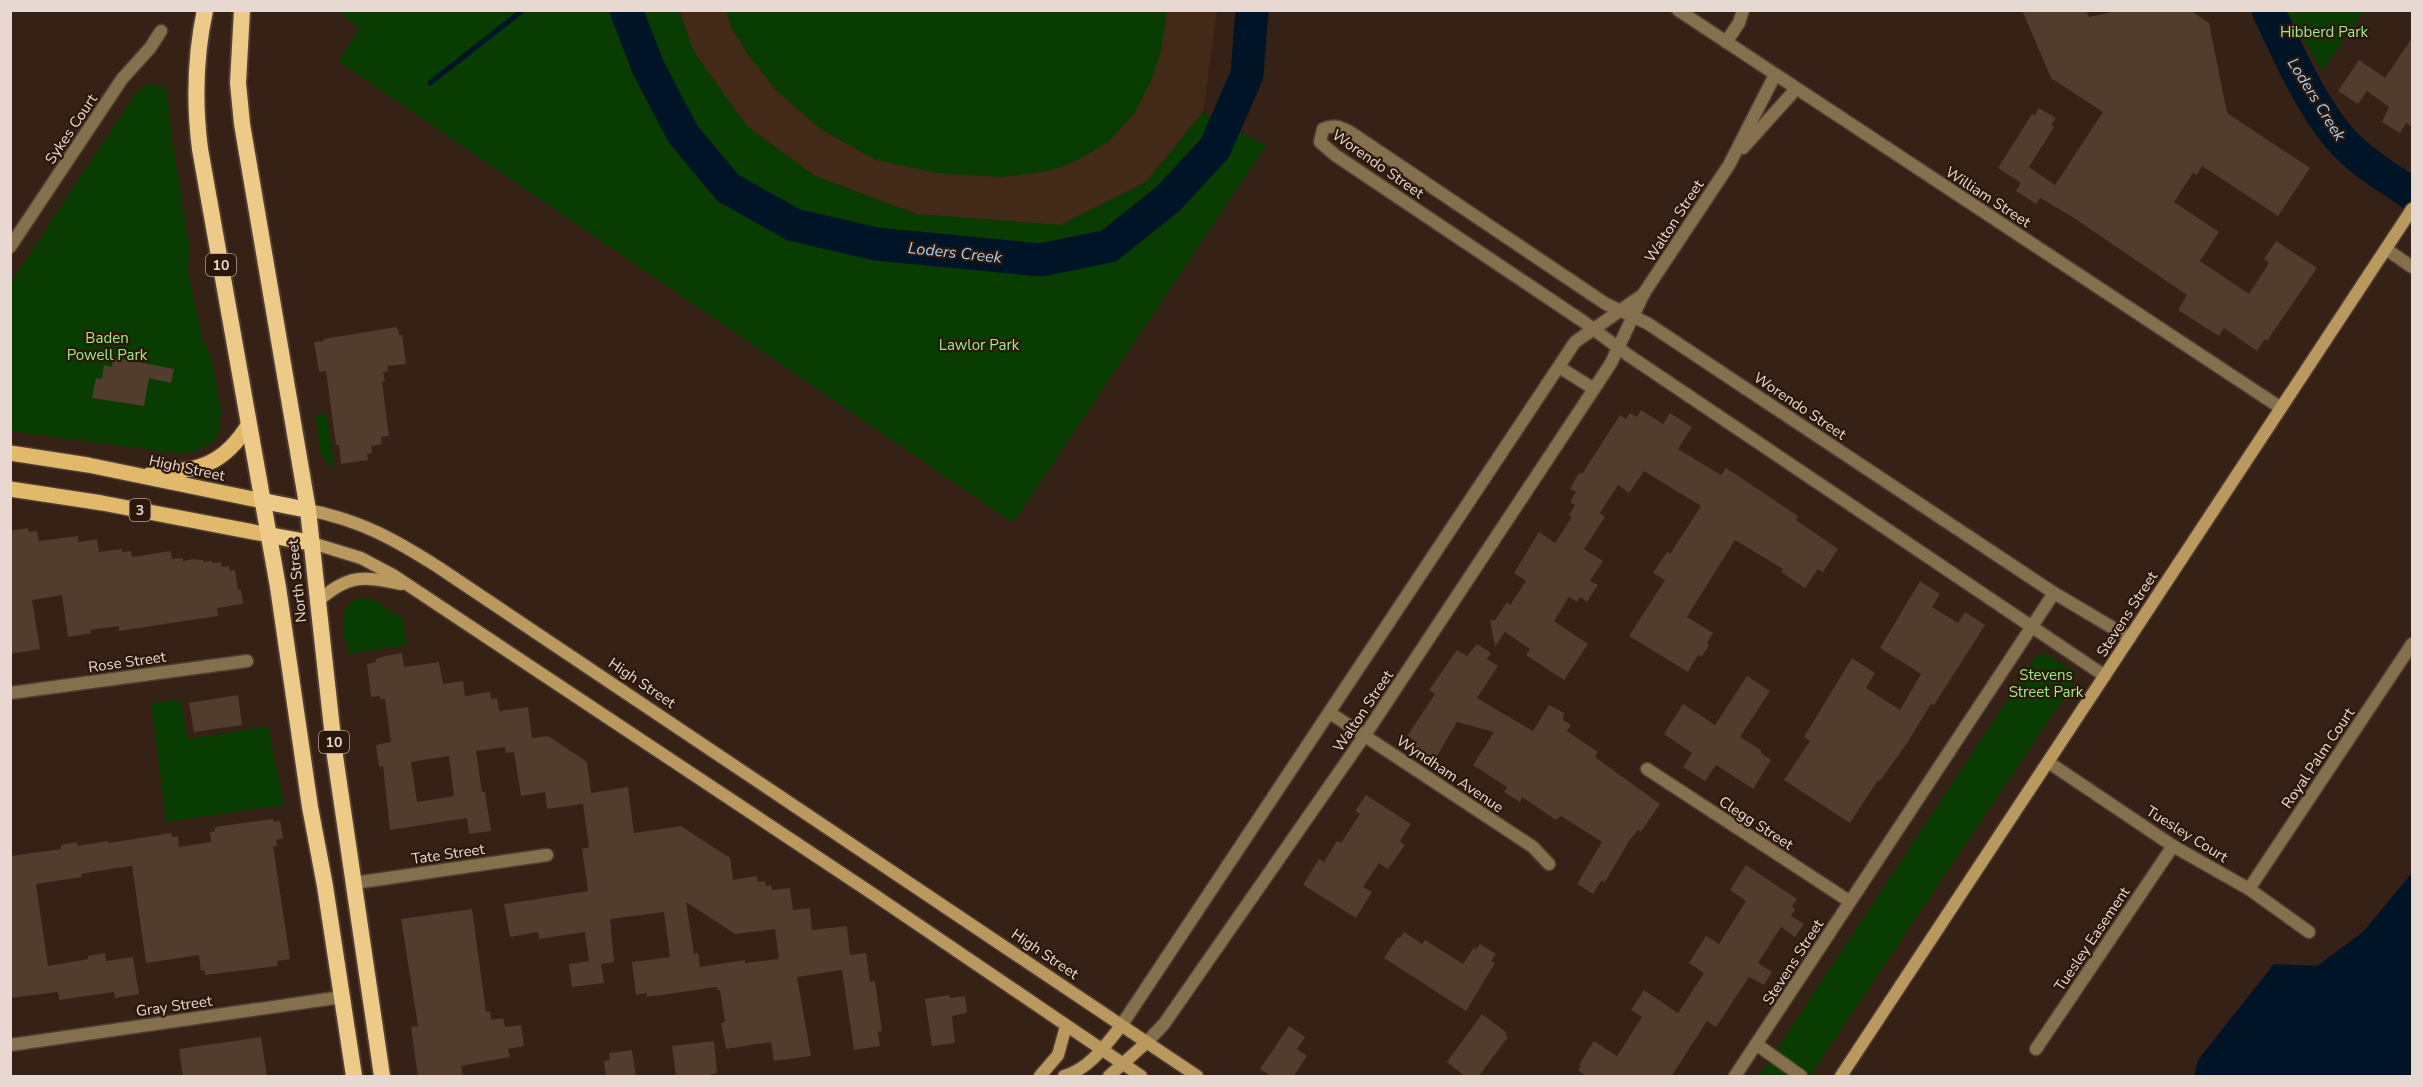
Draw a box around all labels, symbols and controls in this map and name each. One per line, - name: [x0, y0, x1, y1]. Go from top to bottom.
- park label: Hibberd Park: [2280, 22, 2369, 42]
- water label: Loders Creek: [2282, 54, 2351, 146]
- street label: Sykes Court: [40, 89, 102, 168]
- street label: Worendo Street: [1328, 125, 1428, 203]
- street label: William Street: [1941, 162, 2035, 232]
- street label: Walton Street: [1640, 175, 1709, 266]
- water label: Loders Creek: [907, 237, 1004, 269]
- road number: 10: [206, 254, 236, 276]
- park label: Baden Powell Park: [67, 328, 148, 365]
- park label: Lawlor Park: [939, 335, 1020, 355]
- street label: Worendo Street: [1750, 368, 1851, 445]
- street label: High Street: [147, 450, 227, 486]
- road number: 3: [130, 499, 150, 521]
- street label: North Street: [283, 538, 311, 624]
- street label: Stevens Street: [2092, 567, 2163, 661]
- street label: Rose Street: [87, 647, 168, 677]
- street label: High Street: [604, 653, 680, 713]
- park label: Stevens Street Park: [2009, 665, 2084, 702]
- street label: Walton Street: [1328, 666, 1398, 756]
- street label: Royal Palm Court: [2277, 703, 2360, 812]
- road number: 10: [319, 731, 349, 753]
- street label: Wyndham Avenue: [1392, 731, 1508, 817]
- street label: Clegg Street: [1715, 792, 1798, 855]
- street label: Tuesley Court: [2142, 801, 2232, 867]
- street label: Tate Street: [410, 839, 487, 869]
- street label: Tuesley Easement: [2050, 882, 2135, 995]
- street label: Stevens Street: [1758, 915, 1829, 1009]
- street label: High Street: [1007, 924, 1083, 984]
- street label: Gray Street: [135, 991, 214, 1021]

